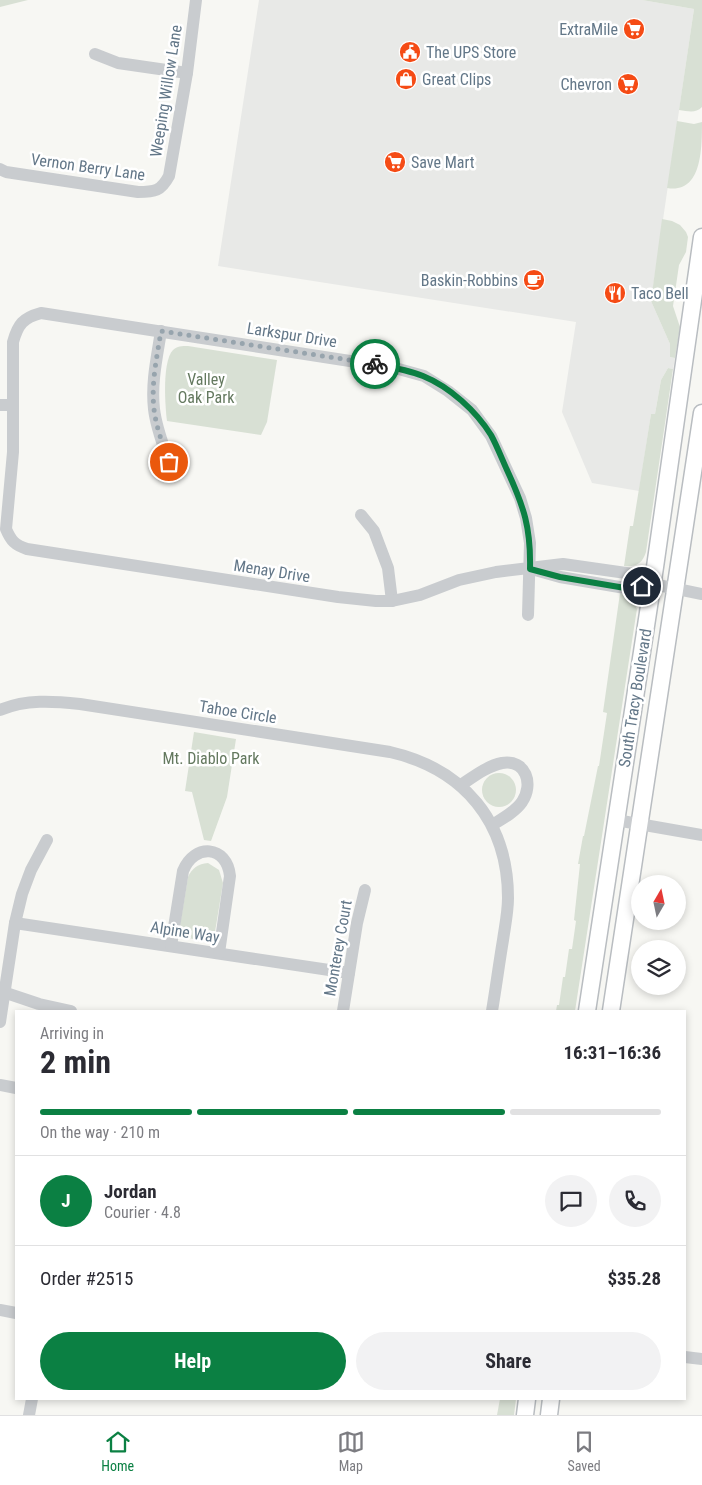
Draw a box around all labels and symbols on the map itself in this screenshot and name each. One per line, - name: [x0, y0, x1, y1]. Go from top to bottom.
- supermarket icon: ExtraMile: [622, 17, 646, 41]
- place label: ExtraMile: [559, 20, 618, 39]
- street label: Weeping Willow Lane: [146, 24, 186, 158]
- public building icon: The UPS Store: [398, 40, 422, 64]
- place label: The UPS Store: [426, 43, 516, 62]
- shop icon: Great Clips: [394, 67, 418, 91]
- place label: Great Clips: [422, 70, 491, 89]
- supermarket icon: Chevron: [616, 72, 640, 96]
- place label: Chevron: [560, 75, 612, 94]
- street label: Vernon Berry Lane: [30, 150, 146, 184]
- supermarket icon: Save Mart: [383, 150, 407, 174]
- place label: Save Mart: [411, 153, 475, 172]
- cafe icon: Baskin-Robbins: [522, 268, 546, 292]
- place label: Baskin-Robbins: [421, 271, 518, 290]
- restaurant icon: Taco Bell: [603, 281, 627, 305]
- place label: Taco Bell: [631, 284, 689, 303]
- street label: Larkspur Drive: [246, 319, 338, 351]
- courier: [350, 339, 400, 389]
- park label: Valley Oak Park: [178, 370, 235, 407]
- pin: [148, 441, 190, 483]
- street label: Menay Drive: [232, 556, 312, 586]
- pin: [621, 565, 663, 607]
- street label: South Tracy Boulevard: [615, 627, 655, 769]
- street label: Tahoe Circle: [198, 697, 278, 727]
- park label: Mt. Diablo Park: [163, 749, 260, 768]
- north arrow: [631, 875, 686, 930]
- street label: Monterey Court: [320, 898, 356, 998]
- street label: Alpine Way: [149, 917, 221, 947]

